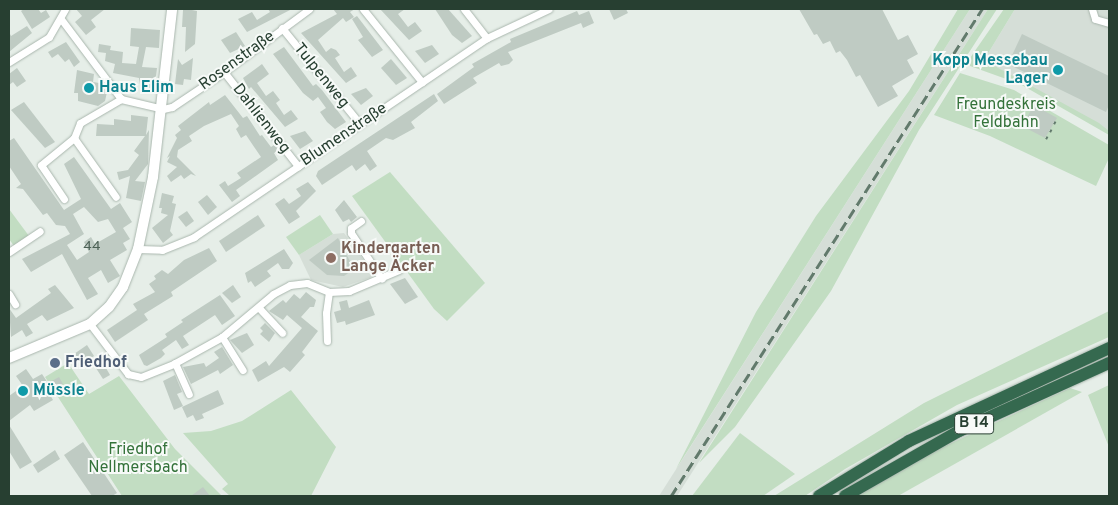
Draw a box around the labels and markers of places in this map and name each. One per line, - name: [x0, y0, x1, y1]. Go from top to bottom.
- place label: Kopp Messebau Lager: [932, 51, 1048, 89]
- marker: Kopp Messebau Lager: [1052, 64, 1064, 76]
- place label: Haus Elim: [99, 78, 174, 98]
- marker: Haus Elim: [83, 82, 95, 94]
- place label: Kindergarten Lange Äcker: [341, 239, 440, 277]
- marker: Kindergarten Lange Äcker: [325, 252, 337, 264]
- place label: Friedhof: [65, 353, 127, 373]
- marker: Friedhof: [49, 357, 61, 369]
- place label: Müssle: [33, 381, 85, 401]
- marker: Müssle: [17, 385, 29, 397]

